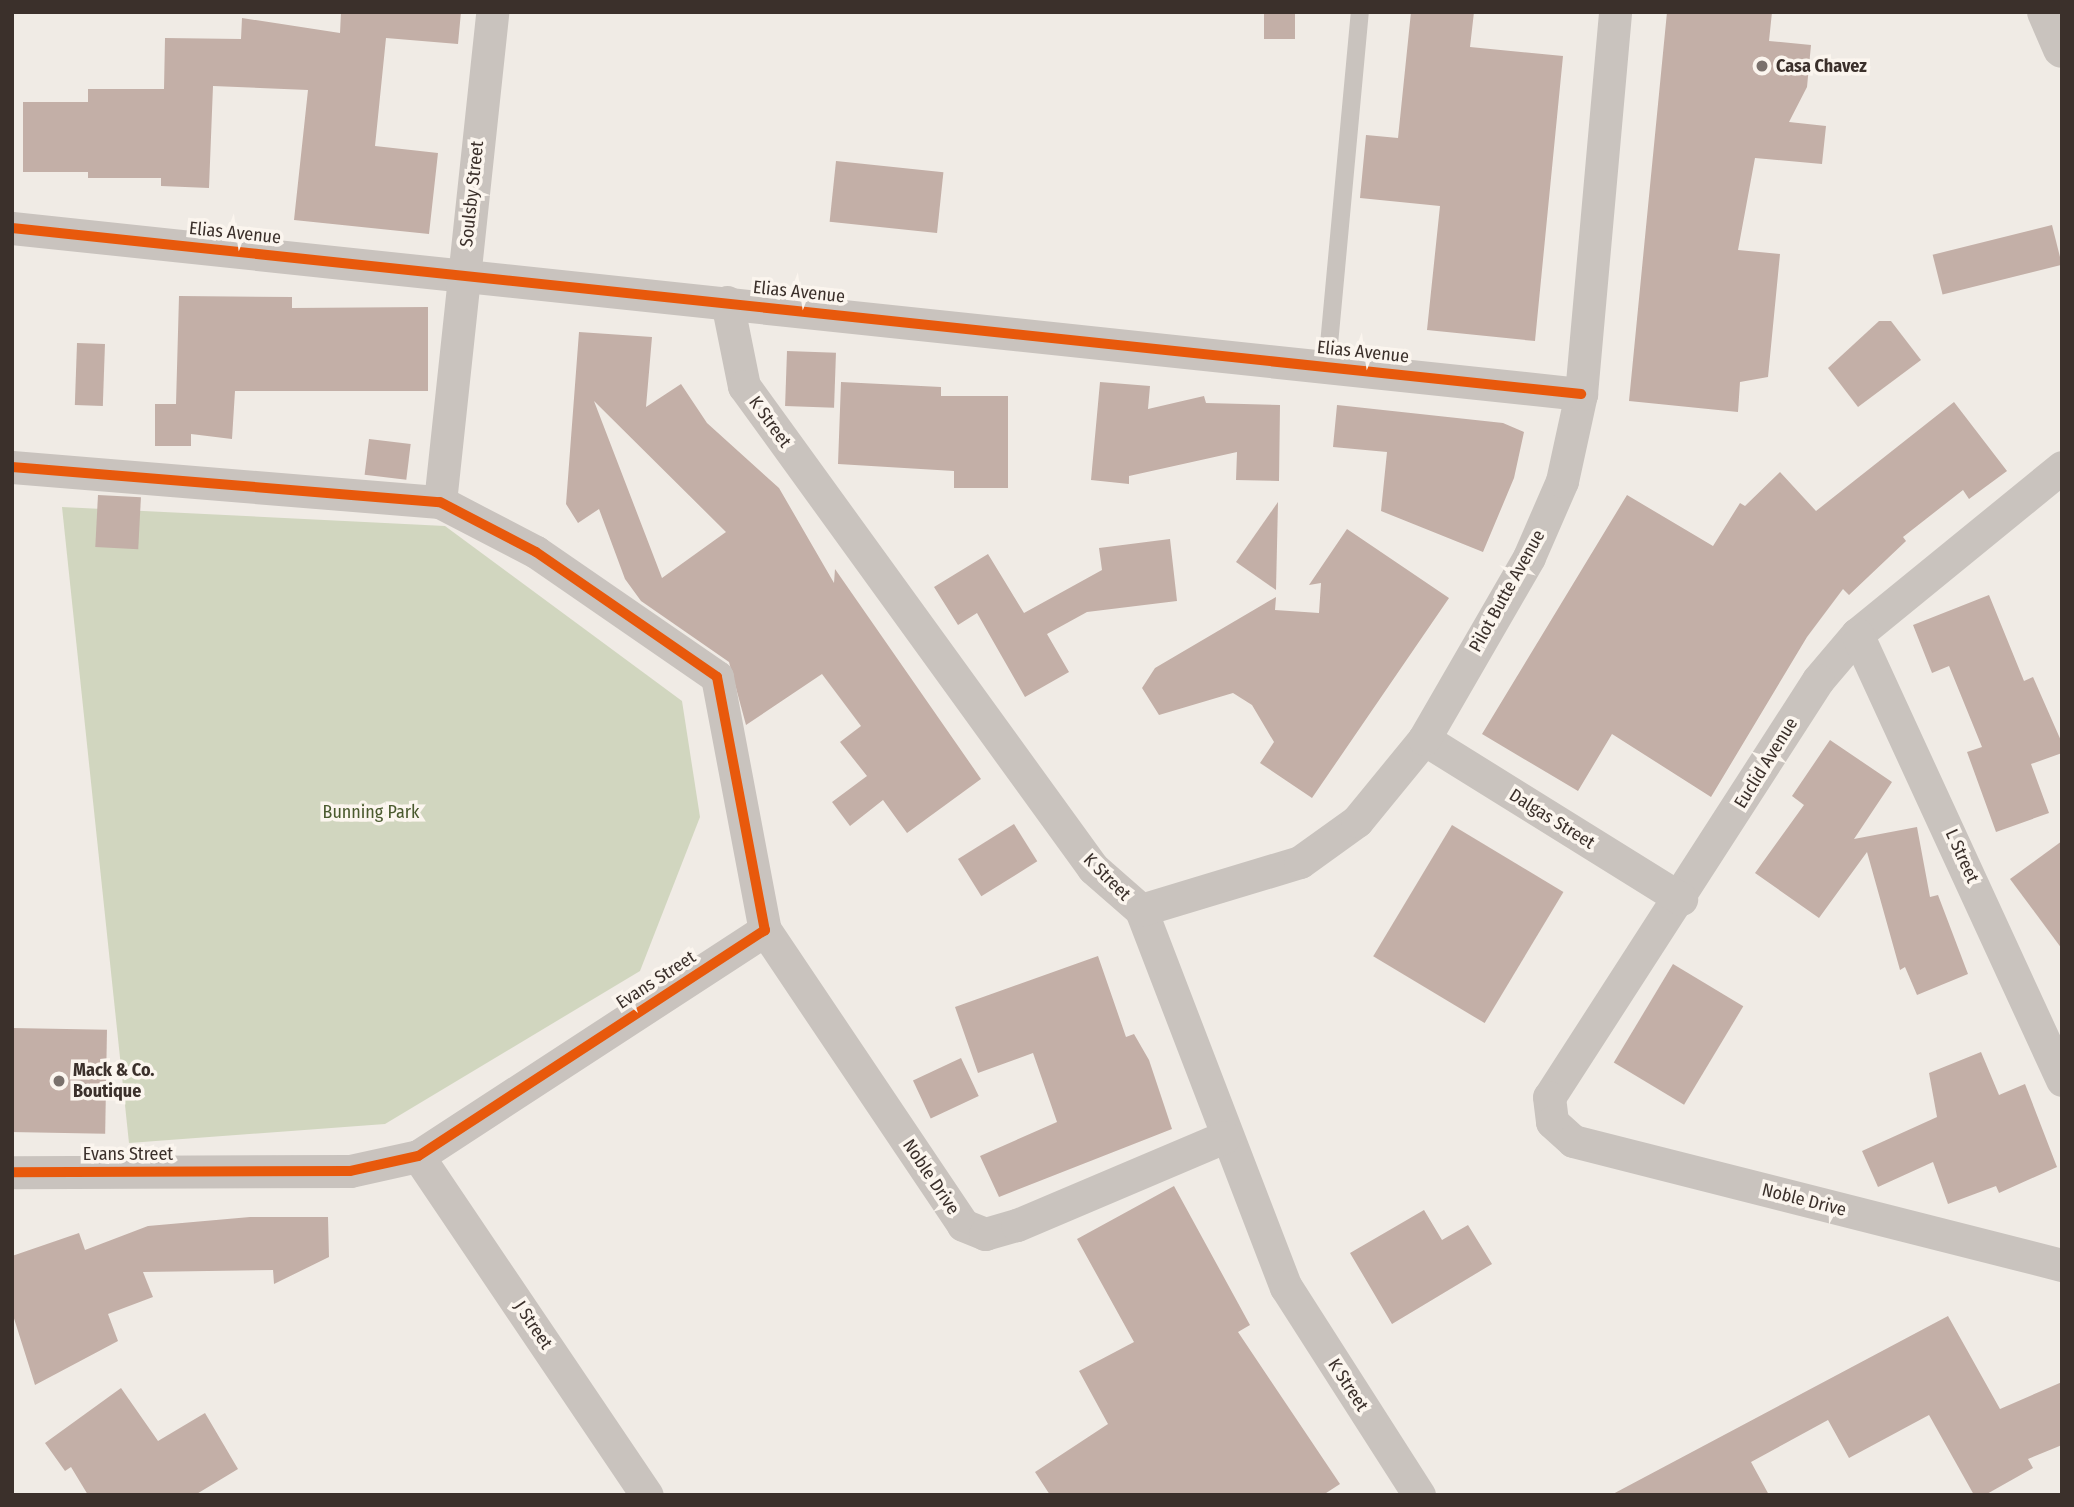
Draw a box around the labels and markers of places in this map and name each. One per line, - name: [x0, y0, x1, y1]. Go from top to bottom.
- place label: Casa Chavez: [1776, 55, 1867, 77]
- marker: Casa Chavez: [1754, 58, 1770, 74]
- place label: Mack & Co. Boutique: [73, 1060, 154, 1102]
- marker: Mack & Co. Boutique: [51, 1073, 67, 1089]

